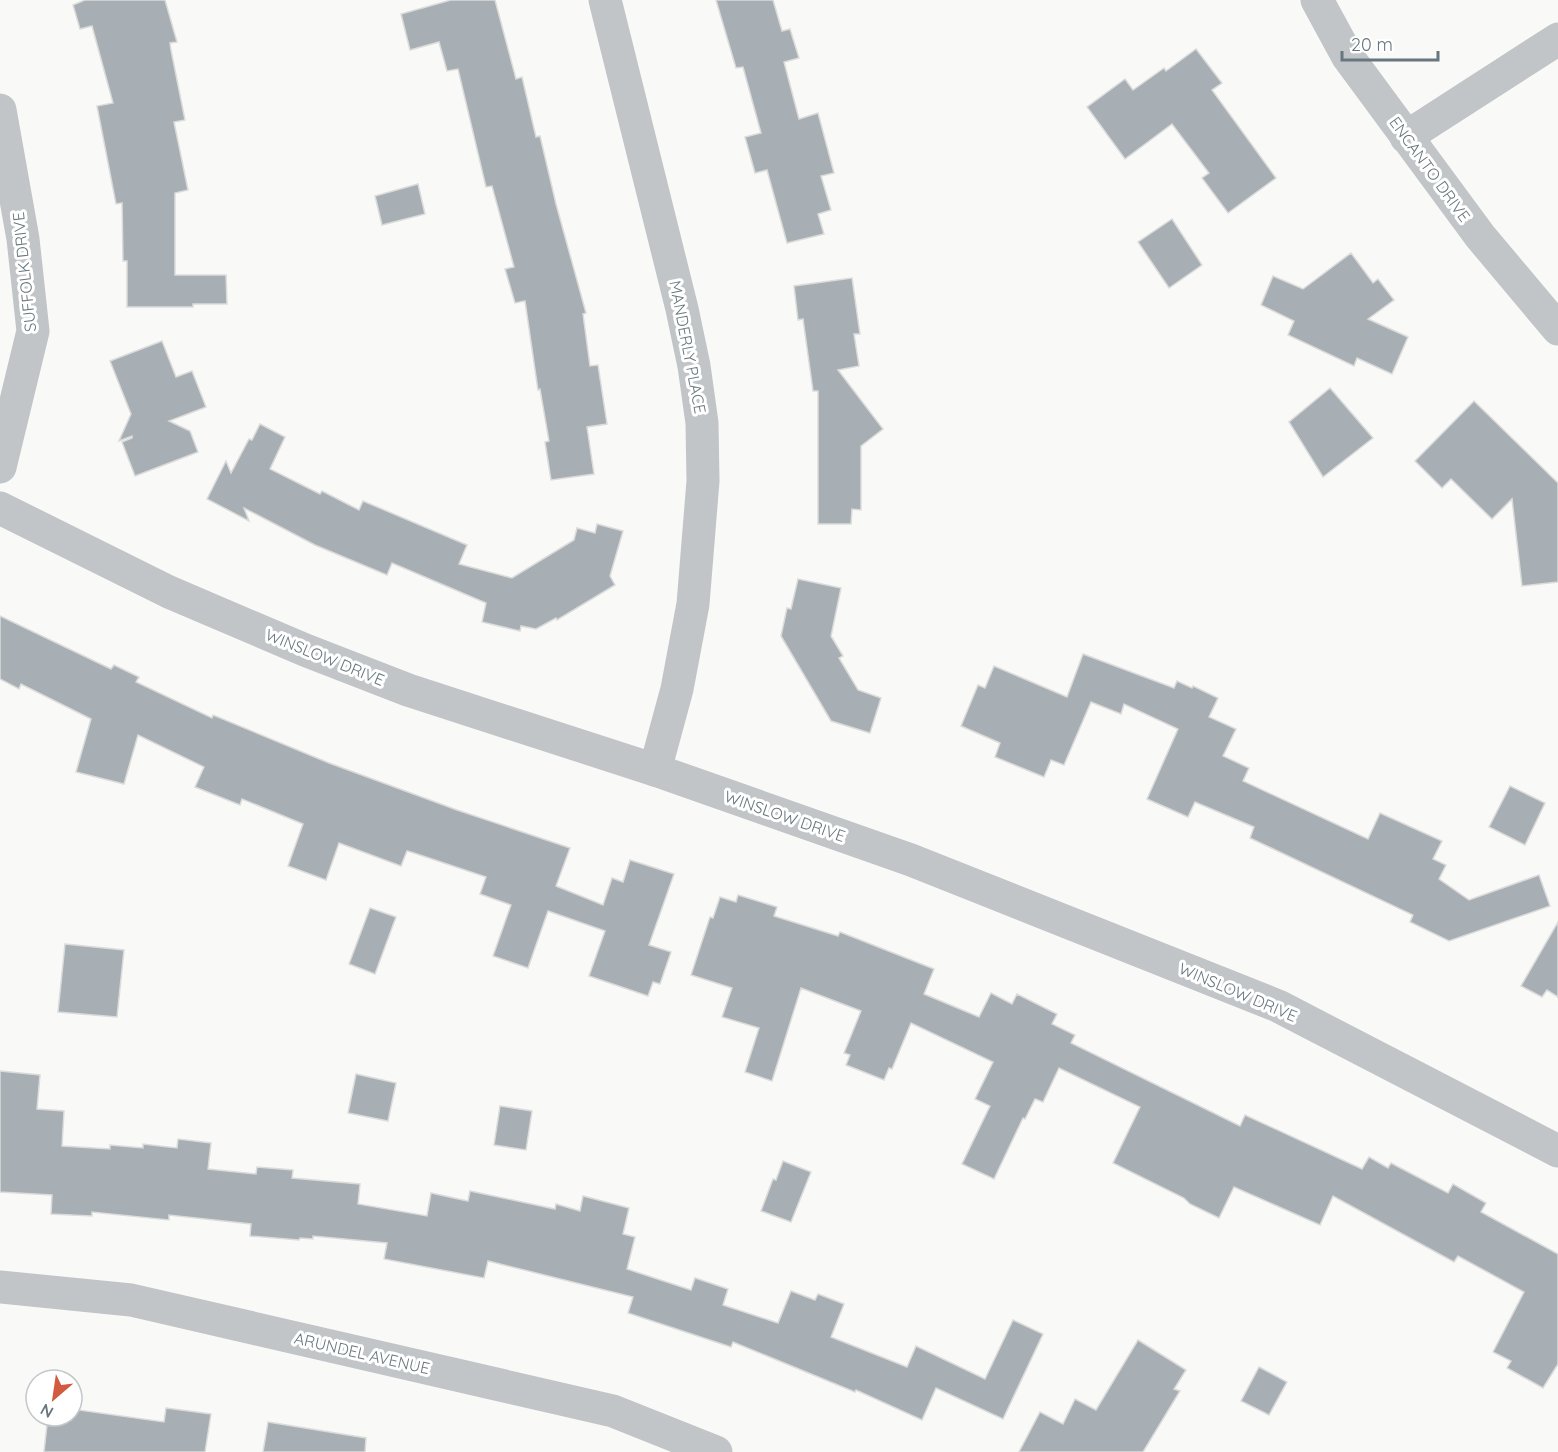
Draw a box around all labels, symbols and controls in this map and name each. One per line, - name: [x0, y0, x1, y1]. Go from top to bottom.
- scale bar: [1342, 24, 1438, 62]
- text: 20 m: [1351, 33, 1393, 56]
- street label: ENCANTO DRIVE: [1385, 113, 1475, 225]
- street label: SUFFOLK DRIVE: [8, 211, 40, 333]
- street label: MANDERLY PLACE: [665, 279, 711, 415]
- street label: WINSLOW DRIVE: [263, 624, 387, 690]
- street label: WINSLOW DRIVE: [722, 786, 848, 846]
- street label: WINSLOW DRIVE: [1176, 958, 1300, 1026]
- street label: ARUNDEL AVENUE: [292, 1328, 432, 1378]
- north arrow: [24, 1368, 84, 1428]
- text: N: [37, 1400, 57, 1423]

